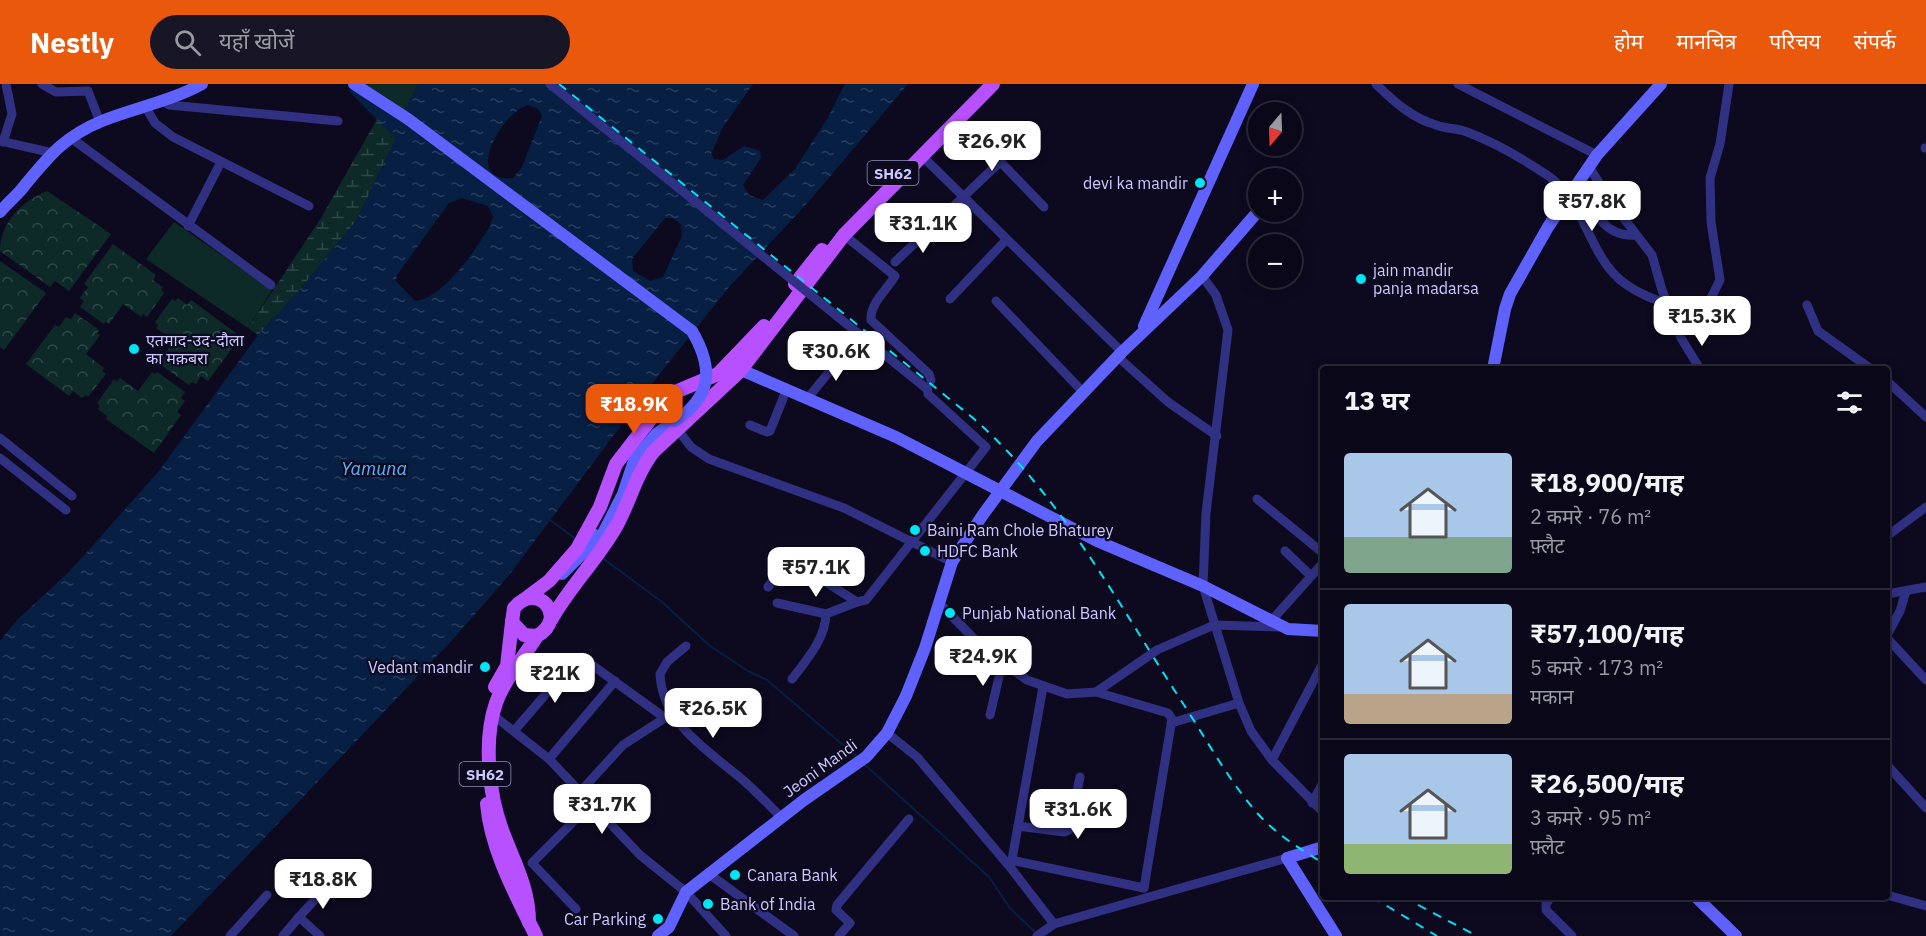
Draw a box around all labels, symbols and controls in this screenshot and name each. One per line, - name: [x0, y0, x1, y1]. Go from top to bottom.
- search box: [150, 15, 570, 69]
- text: Nestly: [30, 24, 114, 61]
- icon: search: [171, 26, 204, 59]
- text: यहाँ खोजें: [219, 26, 294, 55]
- text: होम: [1614, 27, 1643, 55]
- text: मानचित्र: [1676, 27, 1736, 55]
- text: परिचय: [1769, 27, 1821, 55]
- text: संपर्क: [1854, 27, 1896, 55]
- north arrow: [1248, 102, 1302, 156]
- map controls: [1248, 102, 1302, 288]
- pin: ₹26.9K: [943, 121, 1041, 172]
- text: ₹26.9K: [958, 127, 1026, 154]
- road number: SH62: [868, 161, 918, 185]
- button: +: [1248, 168, 1302, 222]
- place label: devi ka mandir: [1083, 173, 1188, 193]
- marker: devi ka mandir: [1193, 176, 1207, 190]
- pin: ₹57.8K: [1543, 181, 1641, 232]
- text: ₹57.8K: [1558, 187, 1626, 214]
- pin: ₹31.1K: [874, 203, 972, 254]
- text: ₹31.1K: [889, 209, 957, 236]
- button: −: [1248, 234, 1302, 288]
- place label: jain mandir panja madarsa: [1373, 260, 1479, 298]
- marker: jain mandir panja madarsa: [1354, 272, 1368, 286]
- pin: ₹15.3K: [1653, 296, 1751, 347]
- text: ₹15.3K: [1668, 302, 1736, 329]
- place label: एतमाद-उद-दौला का मक़बरा: [146, 330, 245, 368]
- pin: ₹30.6K: [787, 331, 885, 382]
- text: ₹30.6K: [802, 337, 870, 364]
- marker: एतमाद-उद-दौला का मक़बरा: [127, 342, 141, 356]
- text: 13 घर: [1344, 383, 1410, 417]
- pin: ₹18.9K: [585, 384, 683, 435]
- icon: filters: [1833, 386, 1866, 419]
- text: ₹18.9K: [600, 390, 668, 417]
- water label: Yamuna: [341, 457, 407, 480]
- text: ₹18,900/माह: [1530, 465, 1684, 499]
- icon: home: [1392, 477, 1464, 549]
- text: 2 कमरे · 76 m²: [1530, 503, 1651, 530]
- place label: Baini Ram Chole Bhaturey: [927, 520, 1113, 540]
- marker: Baini Ram Chole Bhaturey: [908, 523, 922, 537]
- text: फ़्लैट: [1530, 532, 1565, 559]
- place label: HDFC Bank: [937, 541, 1019, 561]
- marker: HDFC Bank: [918, 544, 932, 558]
- pin: ₹57.1K: [767, 547, 865, 598]
- text: ₹57.1K: [782, 553, 850, 580]
- place label: Punjab National Bank: [962, 603, 1117, 623]
- marker: Punjab National Bank: [943, 606, 957, 620]
- text: ₹57,100/माह: [1530, 616, 1684, 650]
- icon: home: [1392, 628, 1464, 700]
- pin: ₹24.9K: [934, 636, 1032, 687]
- text: ₹24.9K: [949, 642, 1017, 669]
- pin: ₹21K: [519, 653, 591, 704]
- text: 5 कमरे · 173 m²: [1530, 654, 1663, 681]
- place label: Vedant mandir: [368, 657, 473, 677]
- text: ₹21K: [530, 659, 580, 686]
- marker: Vedant mandir: [478, 660, 492, 674]
- text: मकान: [1530, 683, 1574, 710]
- pin: ₹26.5K: [664, 688, 762, 739]
- text: ₹26.5K: [679, 694, 747, 721]
- street label: Jeoni Mandi: [779, 734, 861, 802]
- road number: SH62: [460, 762, 510, 786]
- text: ₹26,500/माह: [1530, 766, 1684, 800]
- icon: home: [1392, 778, 1464, 850]
- pin: ₹31.7K: [553, 784, 651, 835]
- pin: ₹31.6K: [1029, 789, 1127, 840]
- text: ₹31.7K: [568, 790, 636, 817]
- text: ₹31.6K: [1044, 795, 1112, 822]
- text: 3 कमरे · 95 m²: [1530, 804, 1651, 831]
- text: फ़्लैट: [1530, 833, 1565, 860]
- pin: ₹18.8K: [274, 859, 372, 910]
- text: ₹18.8K: [289, 865, 357, 892]
- place label: Canara Bank: [747, 865, 838, 885]
- marker: Canara Bank: [728, 868, 742, 882]
- place label: Bank of India: [720, 894, 816, 914]
- marker: Bank of India: [701, 897, 715, 911]
- place label: Car Parking: [564, 909, 647, 929]
- marker: Car Parking: [651, 912, 665, 926]

